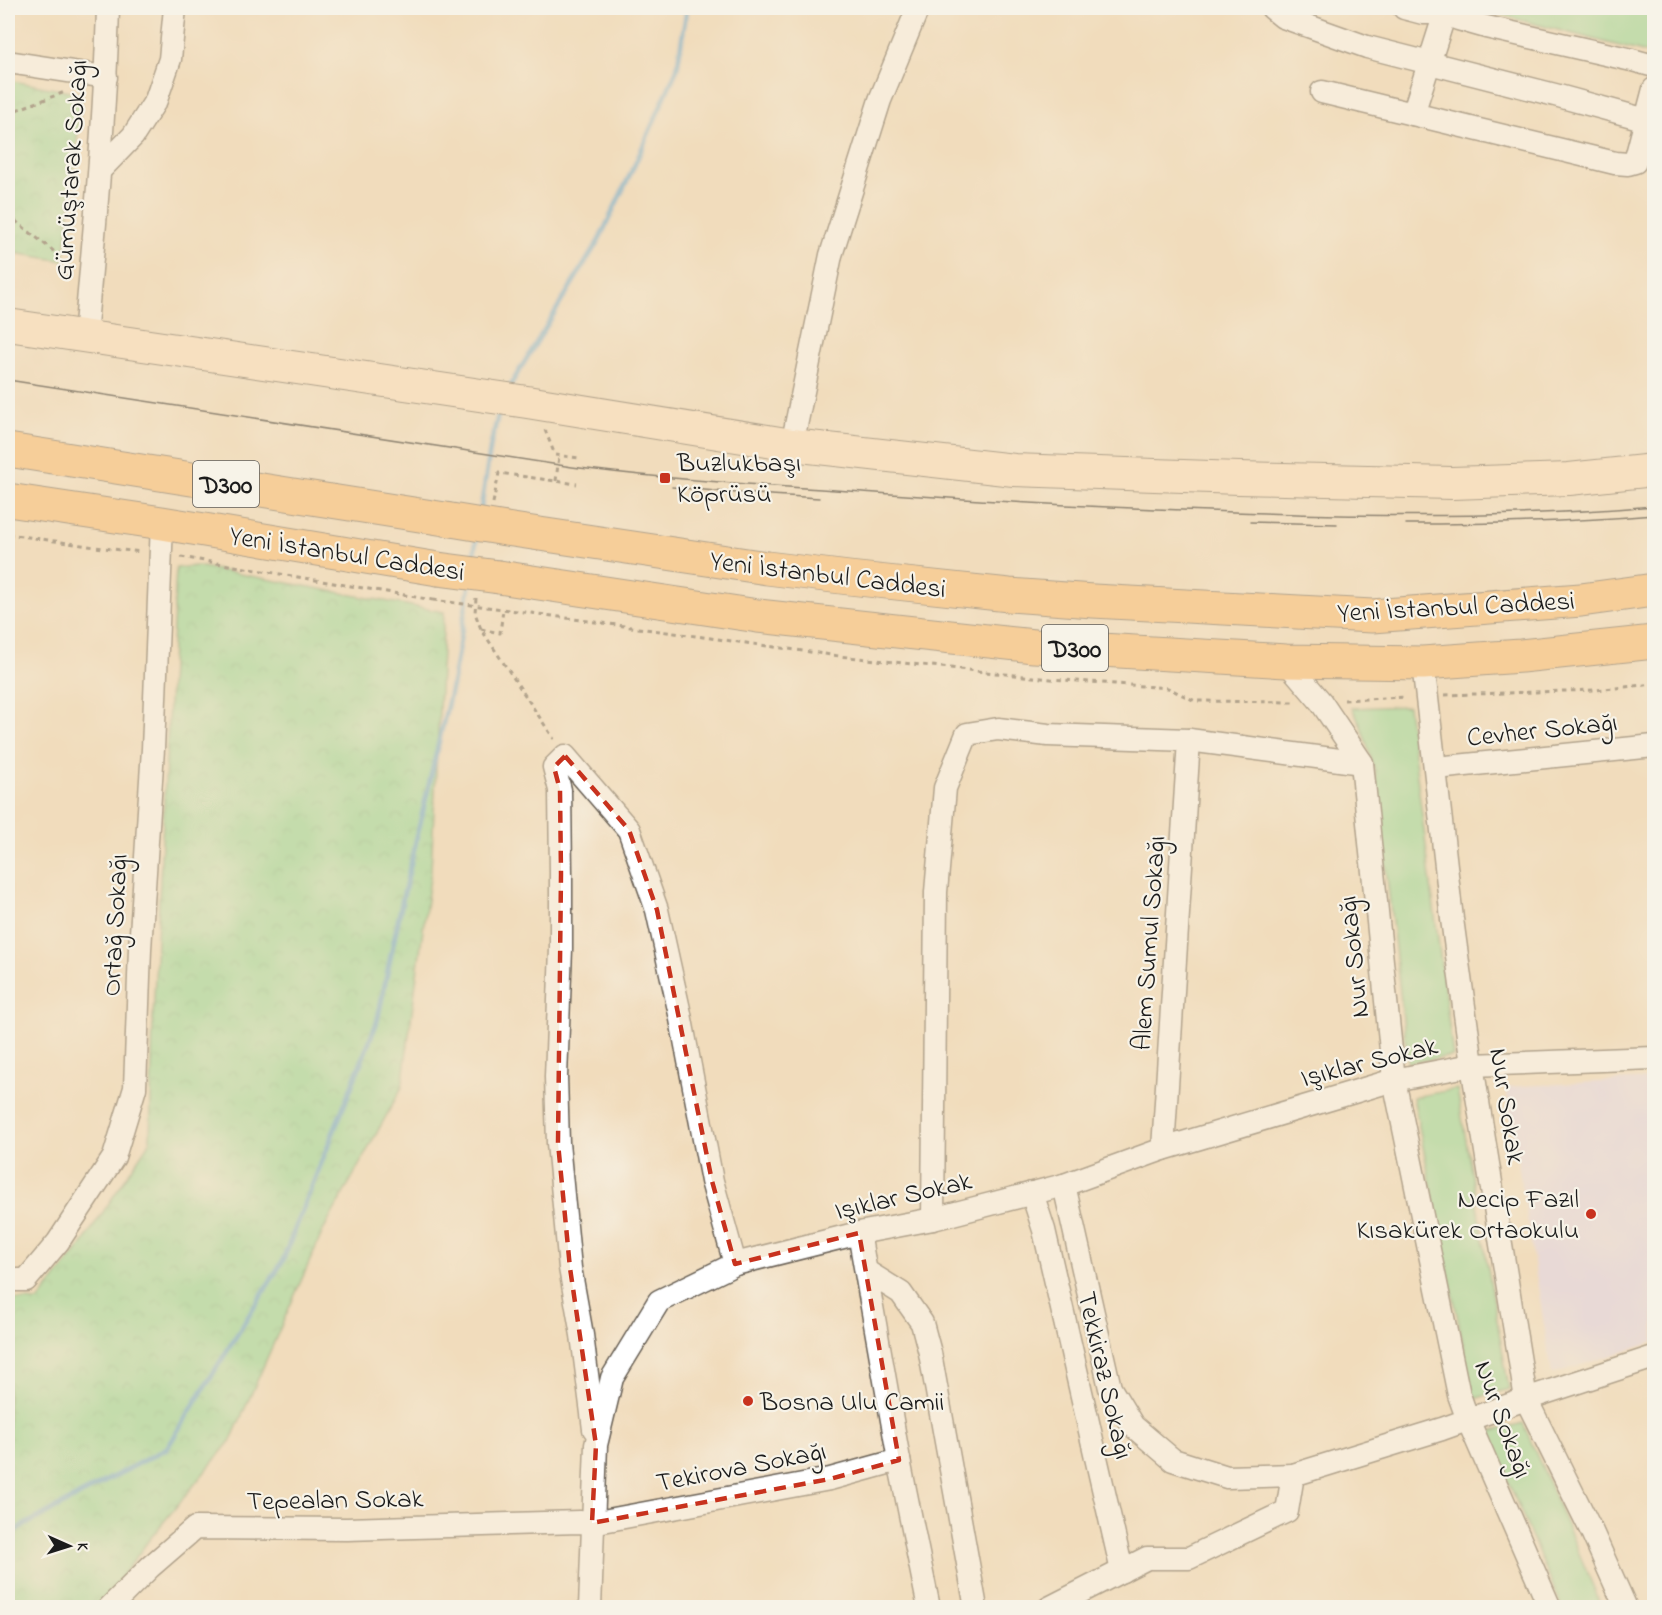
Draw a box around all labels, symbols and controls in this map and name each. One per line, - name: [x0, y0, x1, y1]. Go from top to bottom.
- street label: Gümüştarak Sokağı: [45, 58, 100, 282]
- place label: Buzlukbaşı Köprüsü: [676, 445, 801, 515]
- road number: D300: [193, 461, 259, 507]
- marker: Buzlukbaşı Köprüsü: [658, 471, 672, 485]
- street label: Yeni İstanbul Caddesi: [226, 518, 467, 593]
- street label: Yeni İstanbul Caddesi: [707, 543, 948, 610]
- street label: Yeni İstanbul Caddesi: [1336, 583, 1576, 634]
- road number: D300: [1042, 625, 1108, 671]
- street label: Cevher Sokağı: [1465, 704, 1620, 759]
- street label: Alem Sumul Sokağı: [1124, 834, 1177, 1052]
- street label: Ortağ Sokağı: [93, 853, 140, 997]
- street label: Nur Sokağı: [1330, 894, 1381, 1020]
- street label: Işıklar Sokak: [1297, 1028, 1442, 1099]
- street label: Nur Sokak: [1477, 1045, 1534, 1168]
- street label: Işıklar Sokak: [831, 1163, 976, 1232]
- place label: Necip Fazıl Kısakürek Ortaokulu: [1356, 1181, 1579, 1251]
- marker: Necip Fazıl Kısakürek Ortaokulu: [1584, 1207, 1598, 1221]
- street label: Tekkiraz Sokağı: [1065, 1288, 1142, 1463]
- street label: Nur Sokağı: [1462, 1356, 1541, 1484]
- place label: Bosna Ulu Camii: [759, 1384, 944, 1423]
- marker: Bosna Ulu Camii: [741, 1394, 755, 1408]
- street label: Tekirova Sokağı: [653, 1433, 830, 1504]
- street label: Tepealan Sokak: [246, 1480, 424, 1523]
- north arrow: [39, 1516, 99, 1576]
- text: K: [70, 1542, 94, 1552]

